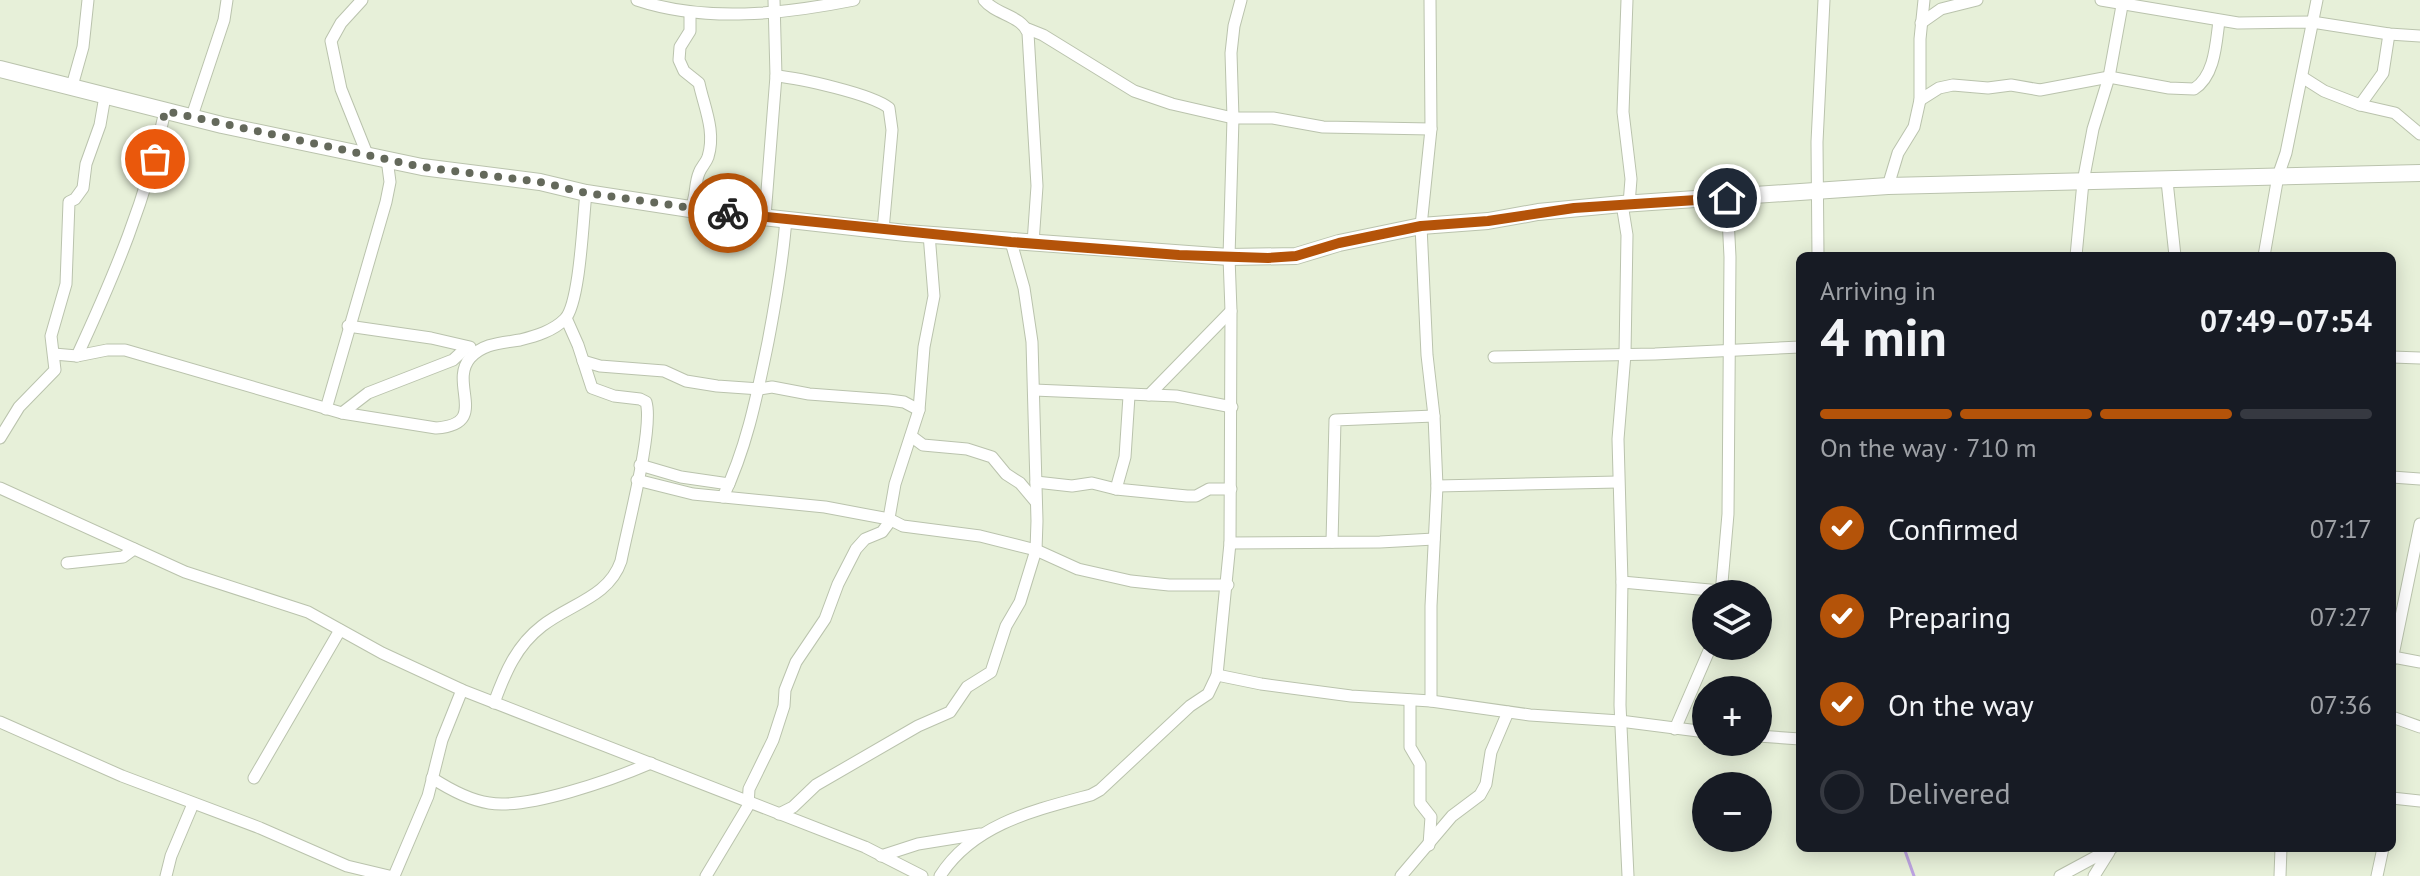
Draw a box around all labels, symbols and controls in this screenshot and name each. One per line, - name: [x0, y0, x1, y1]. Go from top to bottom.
- pin: [121, 125, 189, 193]
- icon: bag: [133, 137, 177, 181]
- pin: [1693, 164, 1761, 232]
- courier: [688, 173, 768, 253]
- icon: home: [1705, 176, 1749, 220]
- icon: bike: [706, 191, 750, 235]
- text: Arriving in: [1820, 274, 1936, 307]
- text: 07:49–07:54: [2200, 301, 2372, 340]
- text: 4 min: [1820, 303, 1947, 370]
- text: On the way · 710 m: [1820, 431, 2037, 464]
- icon: check: [1820, 506, 1864, 550]
- text: Confirmed: [1888, 509, 2019, 548]
- text: 07:17: [2310, 512, 2372, 545]
- map controls: [1692, 580, 1772, 852]
- button: layers: [1692, 580, 1772, 660]
- icon: check: [1820, 594, 1864, 638]
- text: Preparing: [1888, 597, 2011, 636]
- text: 07:27: [2310, 600, 2372, 633]
- button: +: [1692, 676, 1772, 756]
- icon: check: [1820, 682, 1864, 726]
- text: On the way: [1888, 685, 2034, 724]
- text: 07:36: [2310, 688, 2372, 721]
- button: −: [1692, 772, 1772, 852]
- text: Delivered: [1888, 773, 2011, 812]

